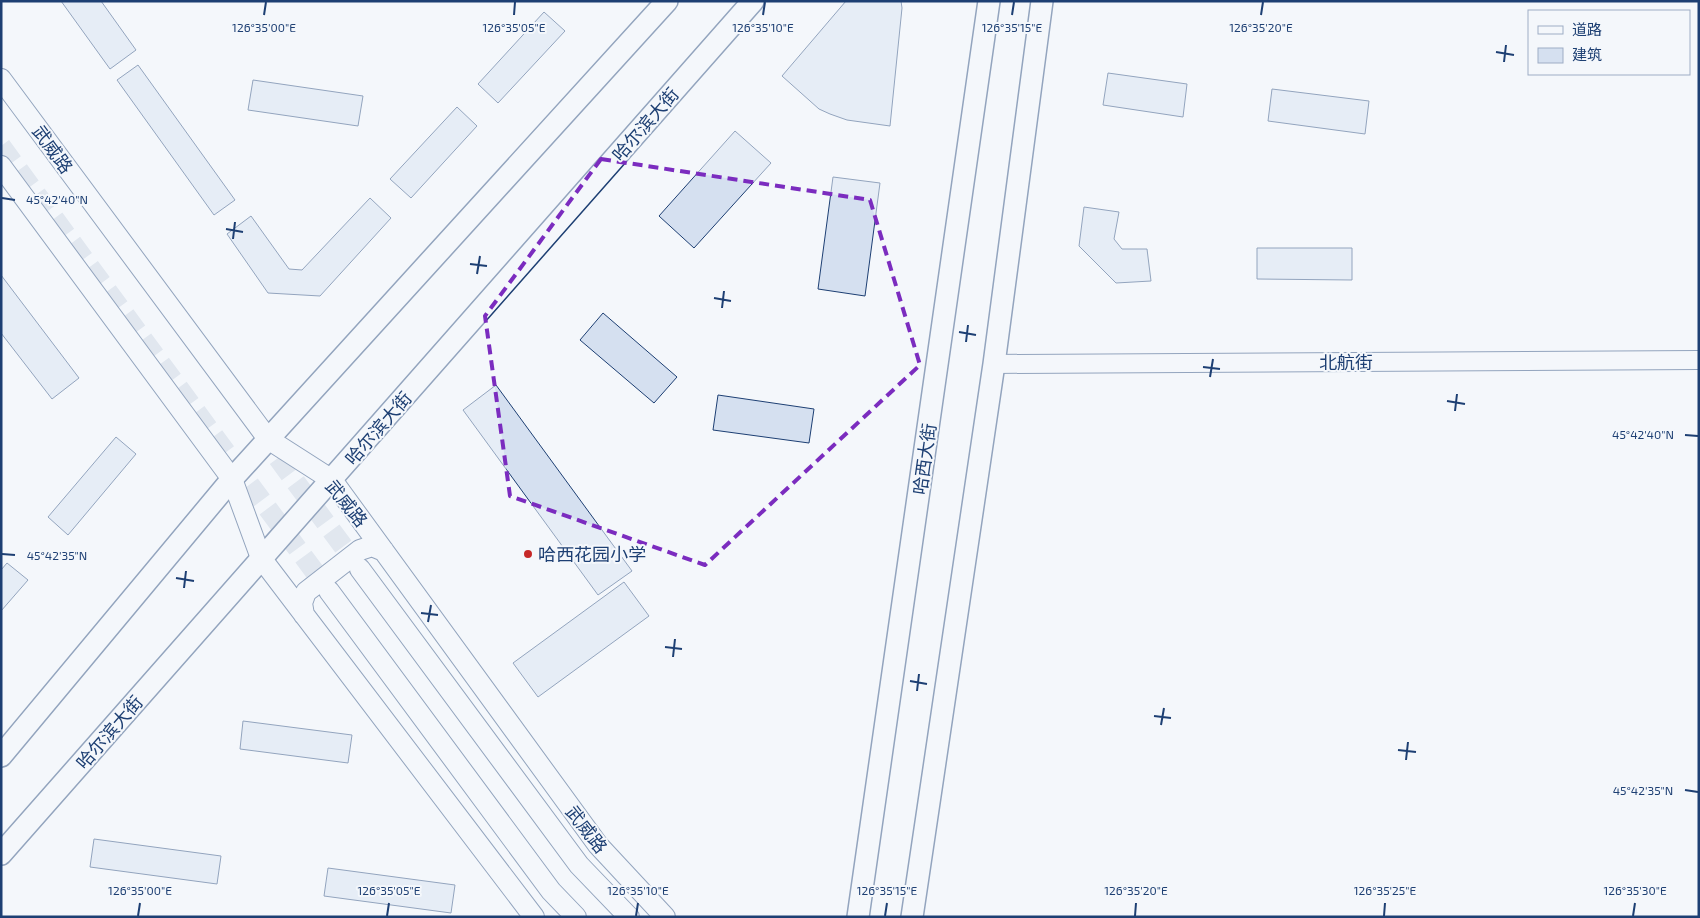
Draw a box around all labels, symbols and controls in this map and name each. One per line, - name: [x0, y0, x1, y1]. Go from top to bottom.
- legend: [1528, 10, 1690, 75]
- text: 126°35'00"E: [232, 20, 296, 34]
- text: 126°35'05"E: [483, 20, 546, 34]
- text: 126°35'10"E: [732, 20, 794, 34]
- text: 126°35'15"E: [982, 20, 1043, 34]
- text: 126°35'20"E: [1229, 20, 1293, 34]
- text: 道路: [1572, 20, 1602, 38]
- text: 建筑: [1572, 45, 1602, 63]
- street label: 哈尔滨大街: [607, 83, 683, 165]
- street label: 武威路: [28, 121, 78, 177]
- text: 45°42'40"N: [26, 192, 88, 206]
- street label: 北航街: [1319, 351, 1373, 373]
- street label: 哈尔滨大街: [340, 387, 416, 469]
- street label: 哈西大街: [908, 422, 940, 496]
- text: 45°42'40"N: [1612, 427, 1674, 441]
- street label: 武威路: [321, 475, 373, 531]
- place label: 哈西花园小学: [538, 543, 646, 565]
- text: 45°42'35"N: [27, 548, 87, 562]
- marker: 哈西花园小学: [522, 548, 534, 560]
- street label: 哈尔滨大街: [71, 691, 147, 773]
- text: 45°42'35"N: [1613, 783, 1673, 797]
- street label: 武威路: [562, 801, 612, 857]
- text: 126°35'00"E: [108, 883, 172, 897]
- text: 126°35'05"E: [358, 883, 421, 897]
- text: 126°35'10"E: [607, 883, 669, 897]
- text: 126°35'15"E: [857, 883, 918, 897]
- text: 126°35'20"E: [1104, 883, 1168, 897]
- text: 126°35'25"E: [1354, 883, 1417, 897]
- text: 126°35'30"E: [1603, 883, 1667, 897]

